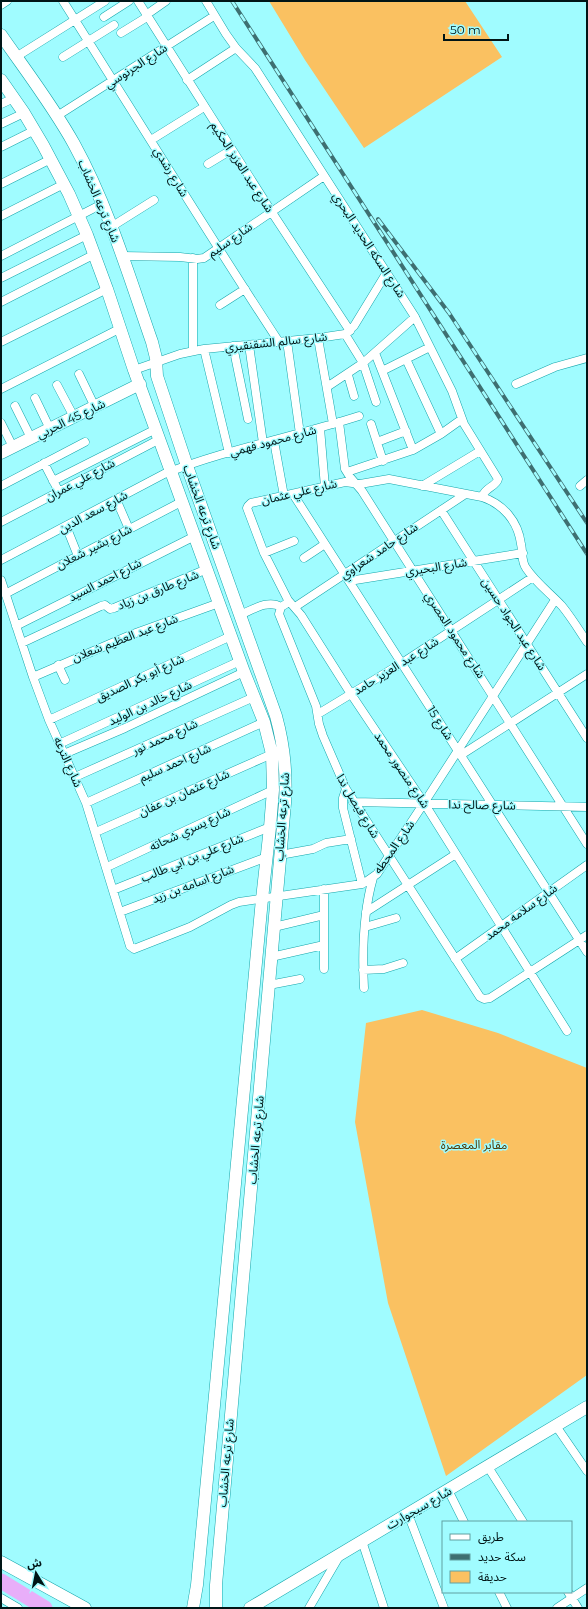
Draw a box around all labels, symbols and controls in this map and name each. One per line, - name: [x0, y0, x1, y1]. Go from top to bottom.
- scale bar: [444, 16, 508, 42]
- text: 50 m: [450, 22, 481, 37]
- street label: شارع الجرنوسي: [102, 40, 171, 94]
- street label: شارع عبد العزيز الحكيم: [206, 119, 277, 216]
- street label: شارع رشدي: [148, 144, 192, 201]
- street label: شارع ترعه الخشاب: [73, 157, 124, 245]
- street label: شارع السكه الحديد البحري: [327, 189, 409, 302]
- street label: شارع سليم: [205, 219, 256, 262]
- street label: شارع سالم الشقنقيري: [224, 329, 328, 357]
- street label: شارع 45 الحربي: [34, 395, 109, 444]
- street label: شارع محمود فهمي: [228, 422, 319, 462]
- street label: شارع علي عمران: [42, 455, 118, 507]
- street label: شارع ترعه الخشاب: [178, 463, 225, 552]
- street label: شارع علي عثمان: [260, 476, 339, 510]
- street label: شارع سعد الدين: [55, 487, 131, 538]
- street label: شارع حامد شعراوي: [337, 519, 422, 584]
- street label: شارع بشير شعلان: [53, 521, 135, 574]
- street label: شارع البحيري: [404, 554, 468, 582]
- street label: شارع احمد السيد: [66, 555, 145, 606]
- street label: شارع طارق بن زياد: [115, 566, 202, 615]
- street label: شارع عبد الجواد حسين: [477, 574, 550, 674]
- street label: شارع محمود المصري: [420, 589, 489, 682]
- street label: شارع عبد العظيم شعلان: [70, 610, 181, 667]
- street label: شارع عبد العزيز حامد: [350, 633, 442, 699]
- street label: شارع أبو بكر الصديق: [93, 651, 187, 706]
- street label: شارع خالد بن الوليد: [106, 677, 195, 730]
- street label: شارع 15: [422, 703, 457, 744]
- street label: شارع محمد نور: [129, 715, 201, 760]
- street label: شارع منصور محمد: [370, 729, 433, 812]
- street label: شارع الترعه: [49, 734, 86, 790]
- street label: شارع احمد سليم: [137, 740, 214, 787]
- street label: شارع عثمان بن عفان: [136, 766, 232, 821]
- street label: شارع فيصل ندا: [332, 771, 383, 842]
- street label: شارع ترعه الخشاب: [271, 772, 294, 862]
- street label: شارع صالح ندا: [448, 796, 516, 815]
- street label: شارع يسري شحاته: [147, 803, 234, 856]
- street label: شارع المحطه: [370, 817, 419, 877]
- street label: شارع علي بن ابي طالب: [138, 830, 246, 888]
- street label: شارع اسامه بن زيد: [150, 861, 237, 908]
- street label: شارع سلامه محمد: [482, 880, 561, 944]
- street label: شارع ترعه الخشاب: [244, 1095, 269, 1185]
- park label: مقابر المعصرة: [441, 1137, 507, 1152]
- street label: شارع ترعه الخشاب: [214, 1418, 239, 1508]
- street label: شارع سيجوارت: [383, 1483, 455, 1534]
- legend: [442, 1521, 572, 1593]
- text: طريق: [478, 1529, 504, 1545]
- text: سكة حديد: [478, 1549, 526, 1564]
- north arrow: [16, 1553, 56, 1593]
- text: ش: [26, 1555, 43, 1571]
- text: حديقة: [478, 1569, 507, 1584]

